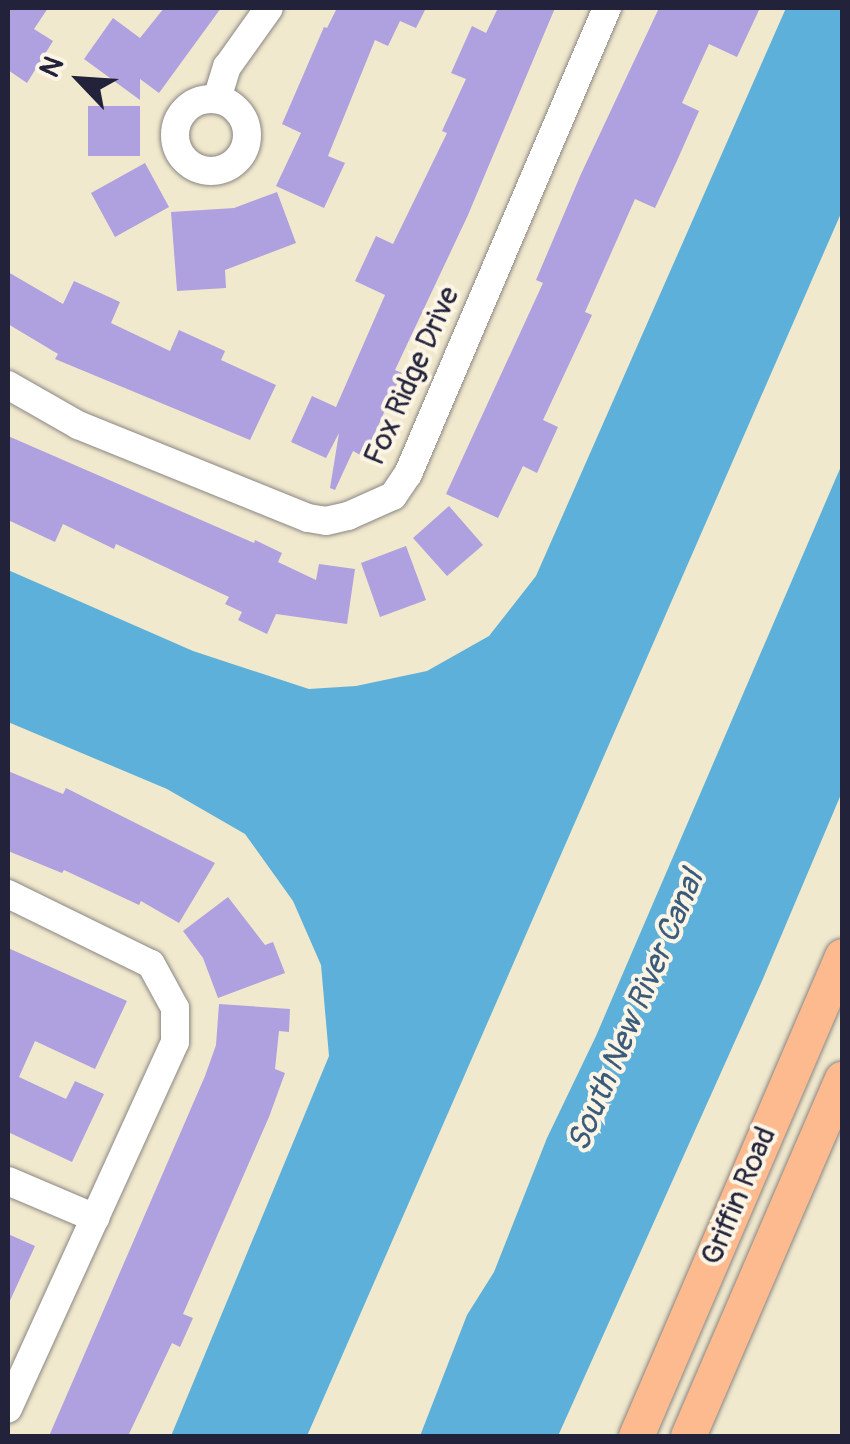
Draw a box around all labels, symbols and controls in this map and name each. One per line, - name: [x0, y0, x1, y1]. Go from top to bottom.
- north arrow: [30, 30, 130, 130]
- text: N: [32, 51, 72, 83]
- street label: Fox Ridge Drive: [357, 281, 467, 471]
- water label: South New River Canal: [560, 865, 712, 1157]
- street label: Griffin Road: [694, 1122, 784, 1270]

